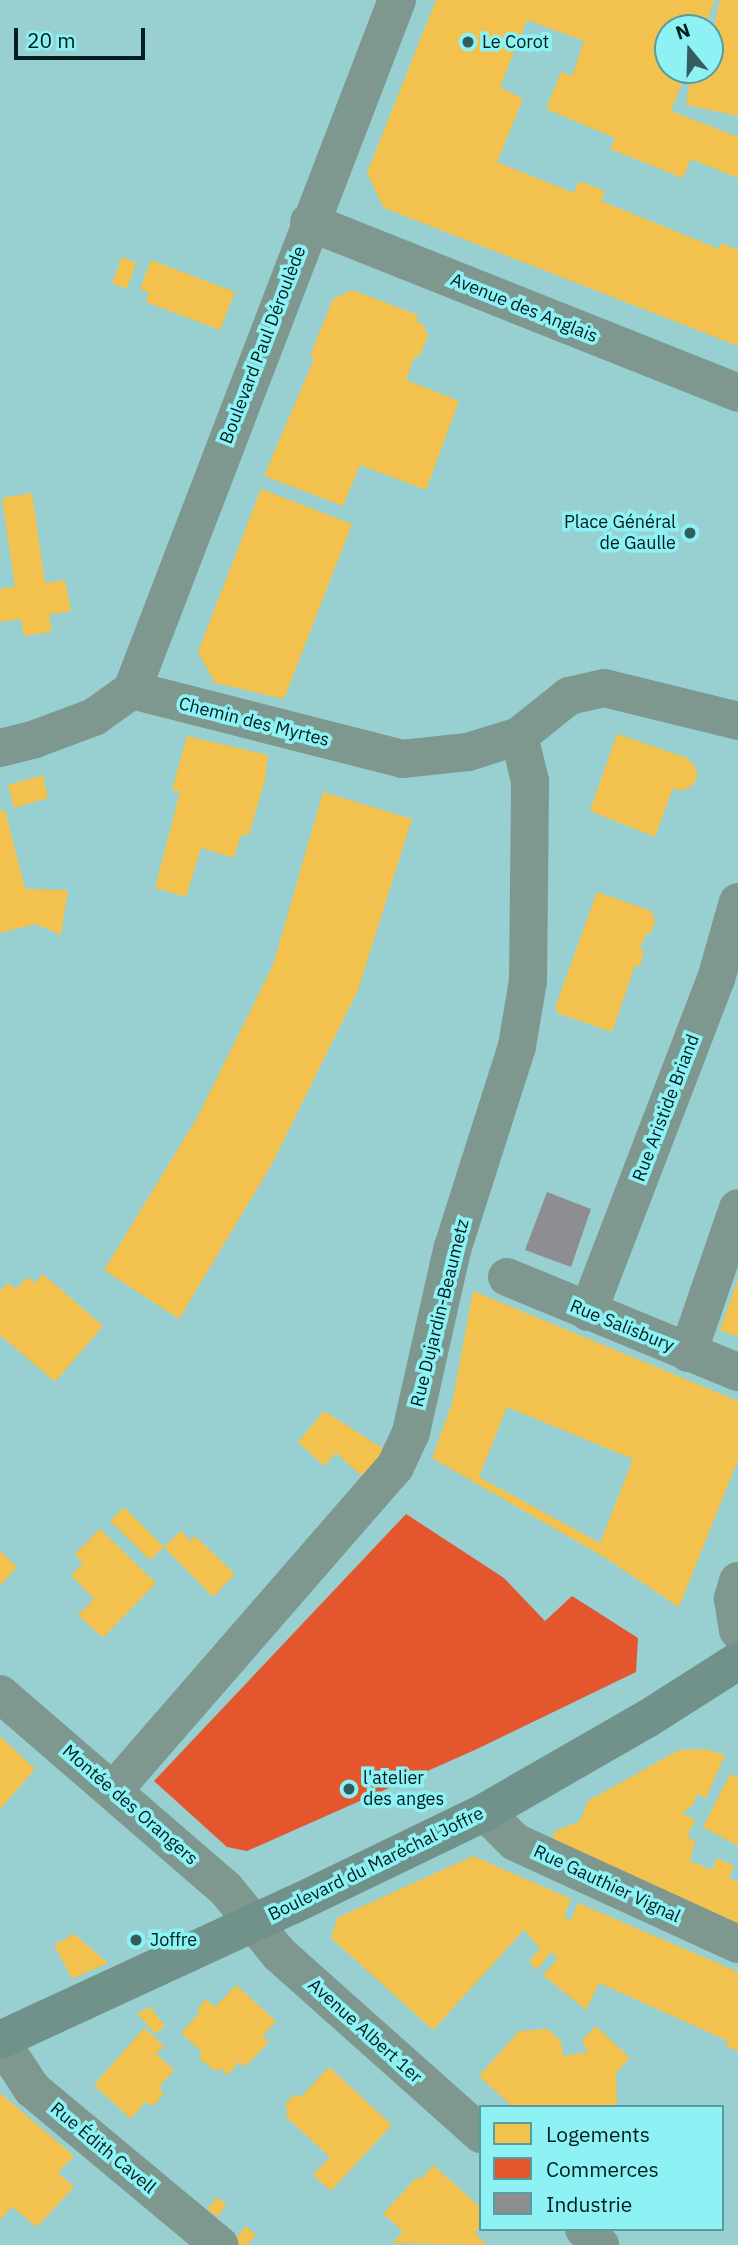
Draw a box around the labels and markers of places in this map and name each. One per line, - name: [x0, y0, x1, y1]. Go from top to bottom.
- place label: Le Corot: [482, 31, 549, 53]
- marker: Le Corot: [460, 34, 476, 50]
- place label: Place Général de Gaulle: [564, 512, 676, 554]
- marker: Place Général de Gaulle: [682, 525, 698, 541]
- place label: l'atelier des anges: [363, 1768, 444, 1810]
- marker: l'atelier des anges: [341, 1781, 357, 1797]
- place label: Joffre: [150, 1929, 197, 1951]
- marker: Joffre: [128, 1932, 144, 1948]

